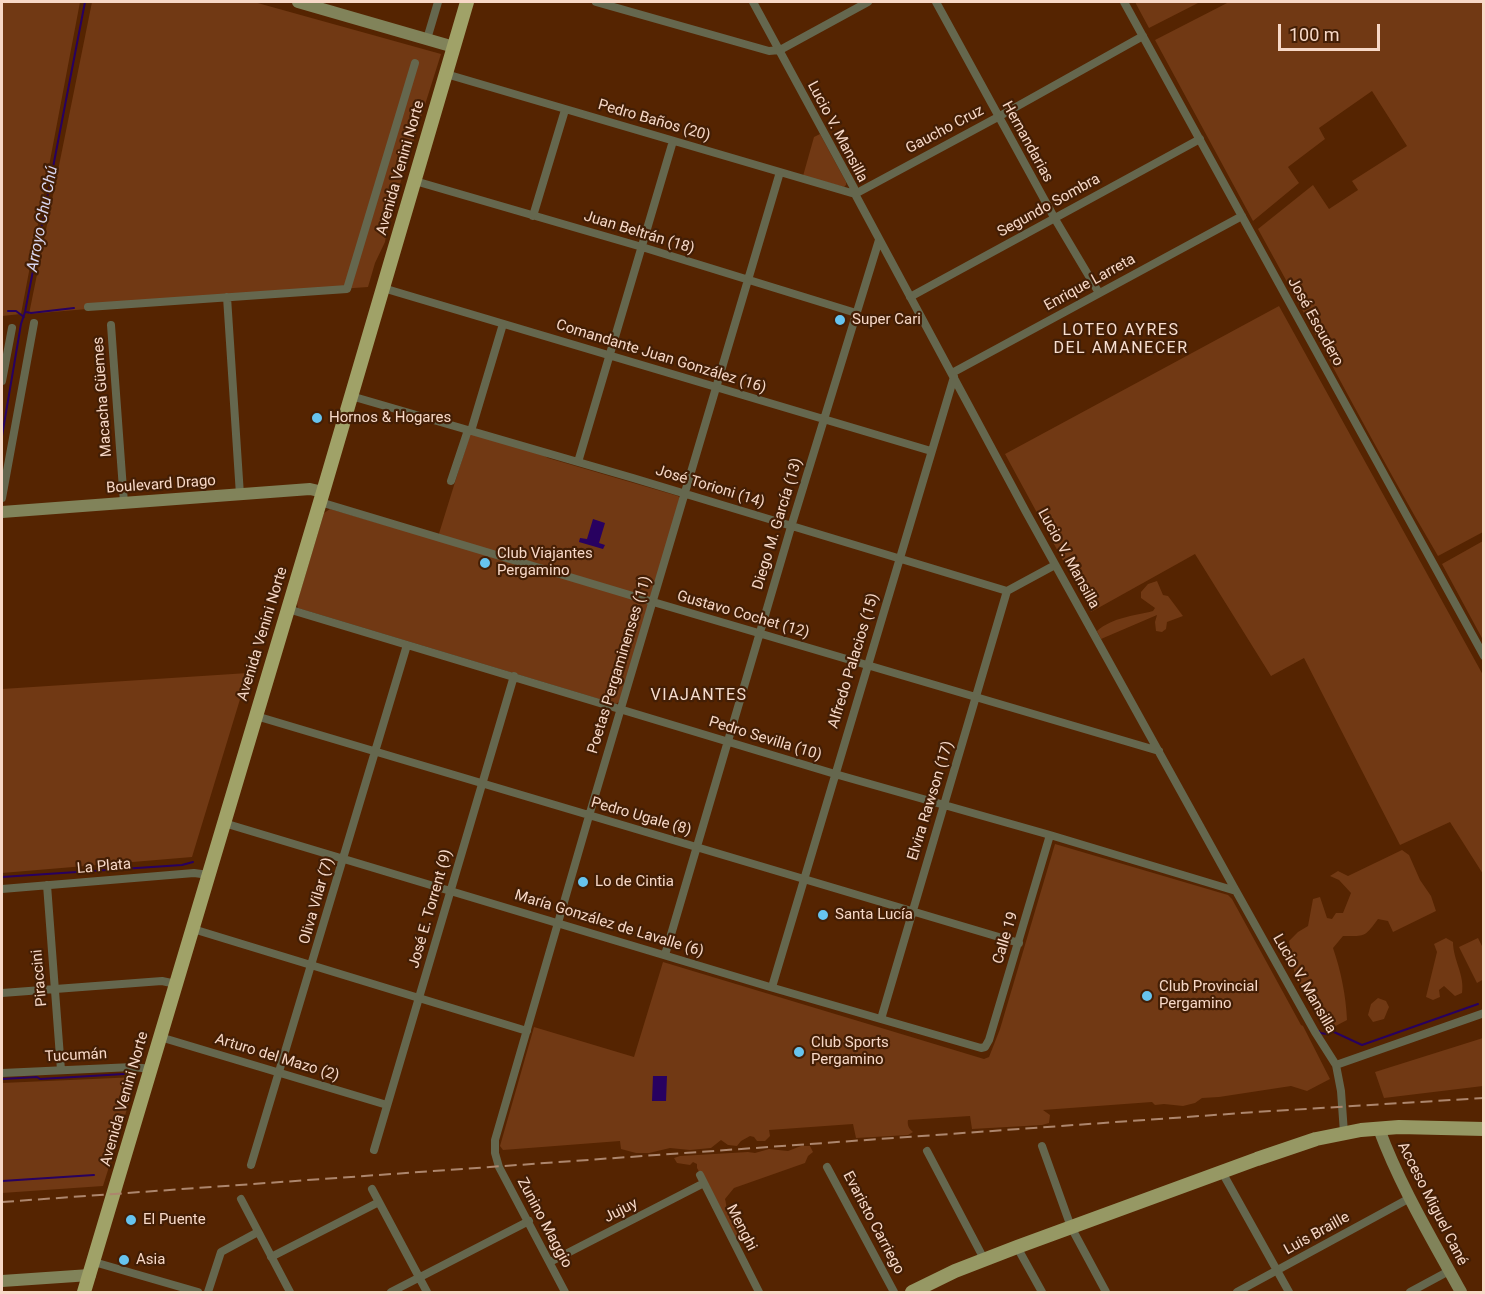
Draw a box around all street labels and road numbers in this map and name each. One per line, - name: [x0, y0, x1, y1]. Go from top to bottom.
- street label: Lucio V. Mansilla: [803, 78, 871, 186]
- street label: Pedro Baños (20): [596, 96, 712, 146]
- street label: Hernandarias: [997, 98, 1057, 186]
- street label: Avenida Venini Norte: [373, 99, 429, 237]
- street label: Gaucho Cruz: [903, 102, 987, 158]
- street label: Segundo Sombra: [995, 170, 1103, 242]
- street label: Juan Beltrán (18): [582, 208, 696, 258]
- street label: Enrique Larreta: [1041, 251, 1139, 315]
- street label: José Escudero: [1283, 275, 1347, 369]
- street label: Comandante Juan González (16): [554, 316, 768, 398]
- street label: Macacha Güemes: [90, 336, 116, 458]
- street label: Diego M. García (13): [749, 456, 807, 592]
- street label: José Torioni (14): [653, 462, 767, 512]
- street label: Boulevard Drago: [106, 472, 216, 498]
- street label: Lucio V. Mansilla: [1033, 506, 1103, 612]
- street label: Avenida Venini Norte: [234, 565, 292, 703]
- street label: Poetas Pergaminenses (11): [584, 574, 656, 756]
- street label: Gustavo Cochet (12): [675, 587, 811, 643]
- street label: Alfredo Palacios (15): [825, 591, 883, 731]
- street label: Pedro Sevilla (10): [706, 713, 824, 765]
- street label: Elvira Rawson (17): [904, 739, 958, 863]
- street label: Pedro Ugale (8): [589, 794, 693, 840]
- street label: José E. Torrent (9): [405, 847, 457, 971]
- street label: La Plata: [76, 856, 132, 878]
- street label: Oliva Vilar (7): [296, 856, 338, 946]
- street label: María González de Lavalle (6): [512, 887, 706, 961]
- street label: Calle 19: [990, 910, 1022, 966]
- street label: Lucio V. Mansilla: [1268, 931, 1340, 1037]
- street label: Piraccini: [29, 949, 51, 1007]
- street label: Avenida Venini Norte: [97, 1030, 153, 1168]
- street label: Arturo del Mazo (2): [213, 1031, 341, 1085]
- street label: Tucumán: [44, 1045, 108, 1067]
- street label: Acceso Miguel Cané: [1393, 1139, 1471, 1269]
- street label: Evaristo Carriego: [838, 1169, 908, 1277]
- street label: Zunino Maggio: [513, 1175, 575, 1271]
- street label: Jujuy: [601, 1195, 641, 1227]
- street label: Menghi: [722, 1202, 760, 1254]
- street label: Luis Braille: [1281, 1209, 1353, 1259]

